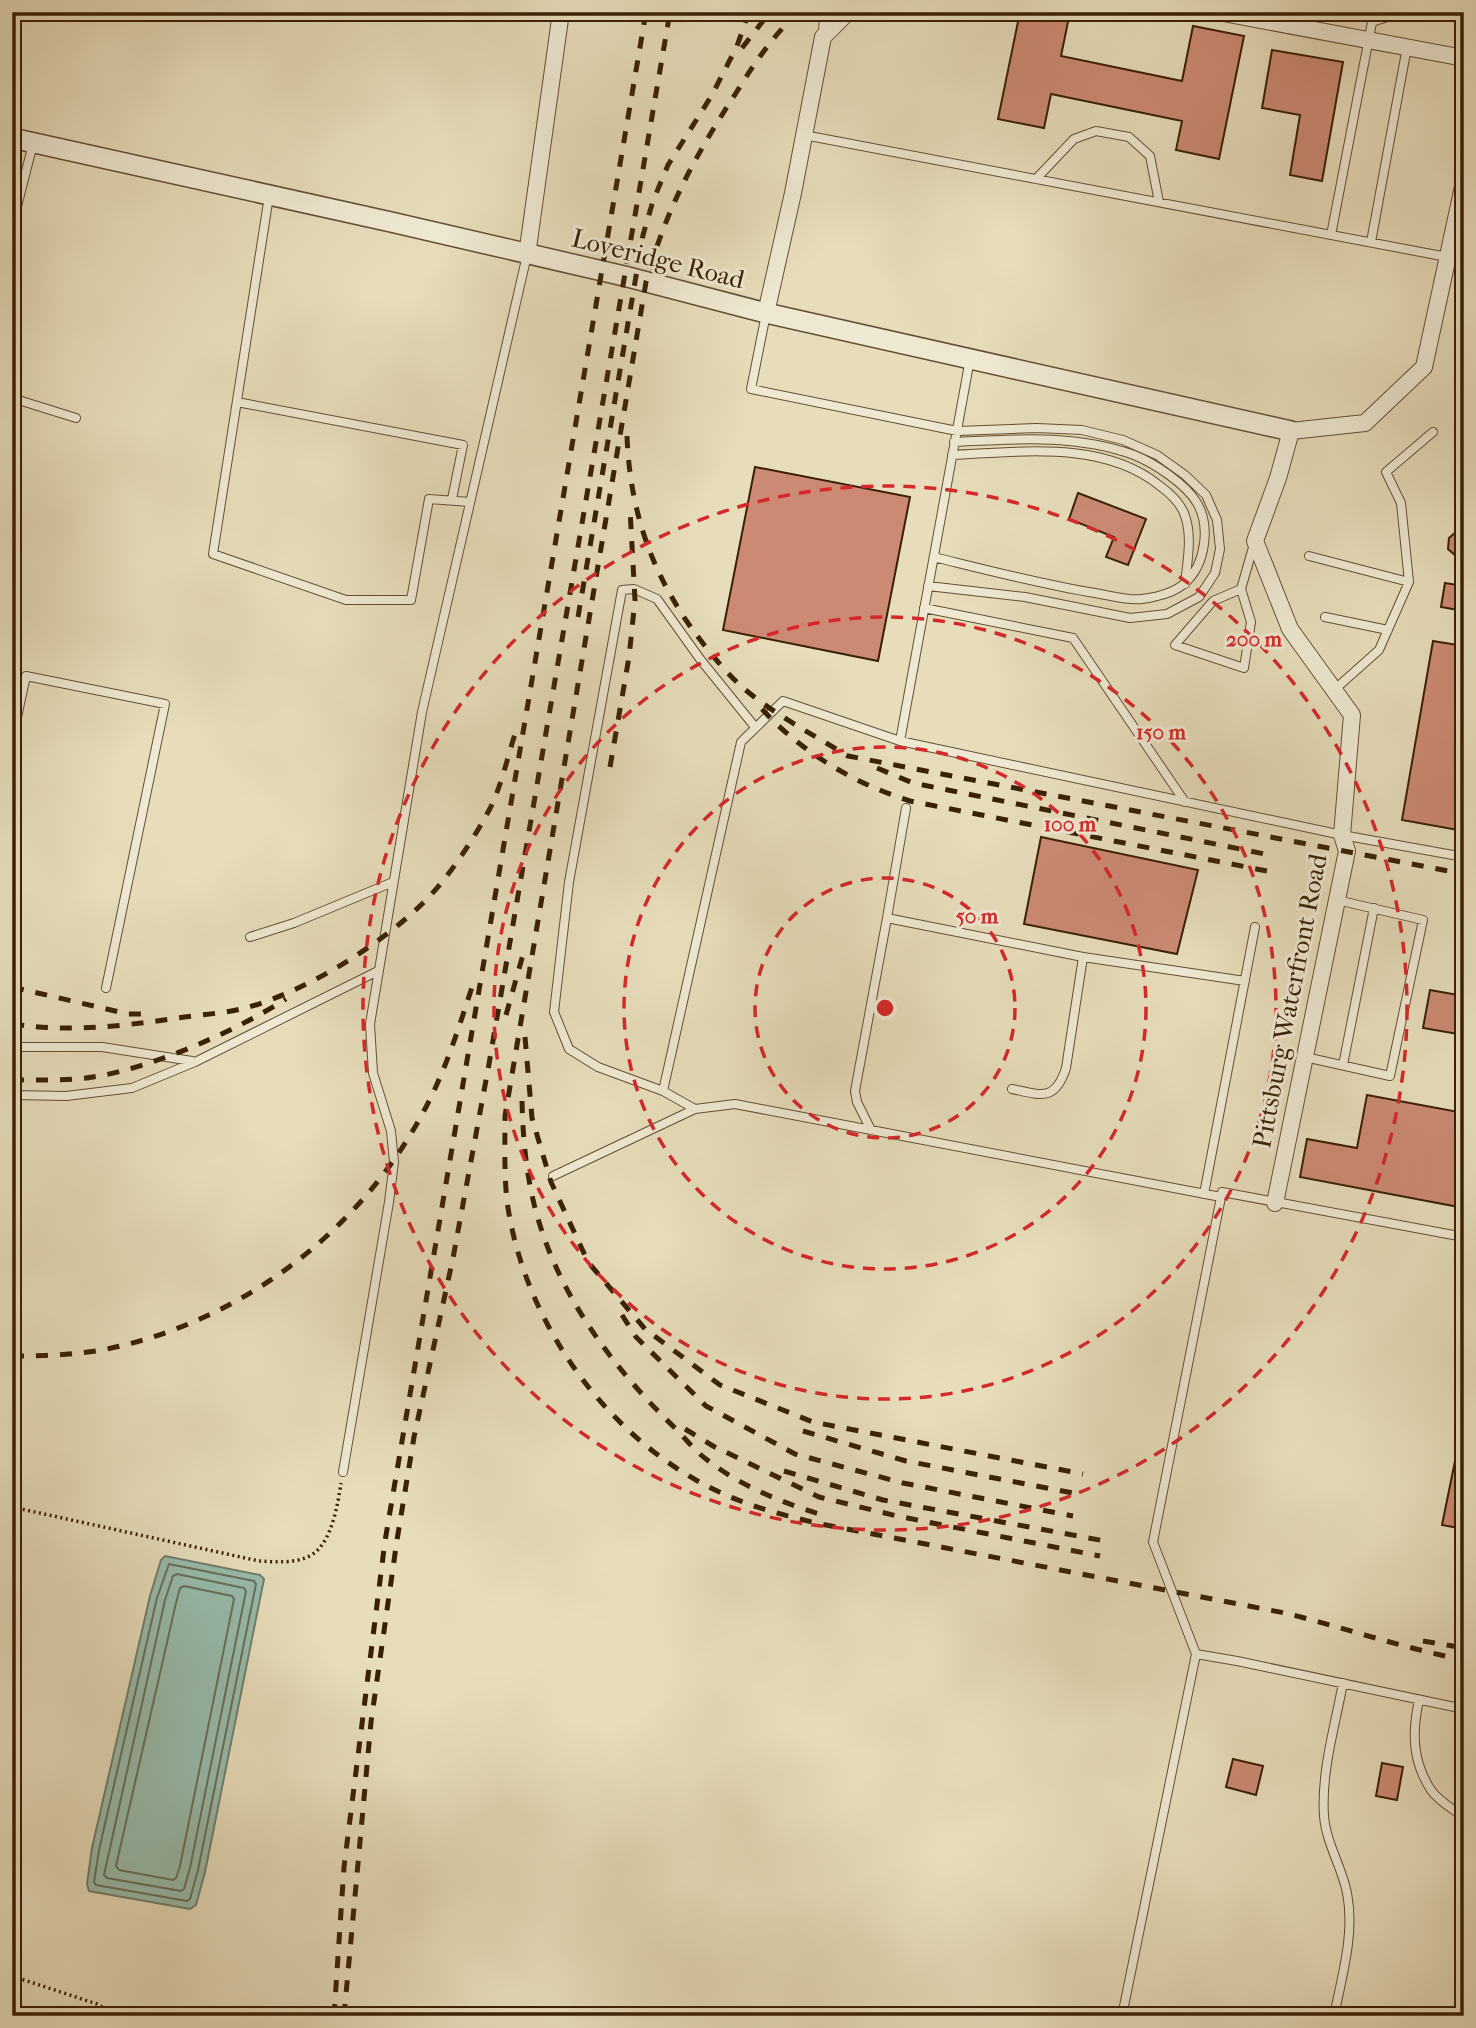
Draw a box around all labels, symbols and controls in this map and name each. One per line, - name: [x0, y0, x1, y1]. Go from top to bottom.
- street label: Loveridge Road: [568, 223, 748, 296]
- text: 200 m: [1226, 627, 1283, 651]
- text: 150 m: [1136, 720, 1187, 744]
- text: 100 m: [1044, 812, 1097, 836]
- street label: Pittsburg Waterfront Road: [1246, 850, 1334, 1151]
- text: 50 m: [956, 904, 999, 928]
- centre of rings: [873, 996, 897, 1020]

